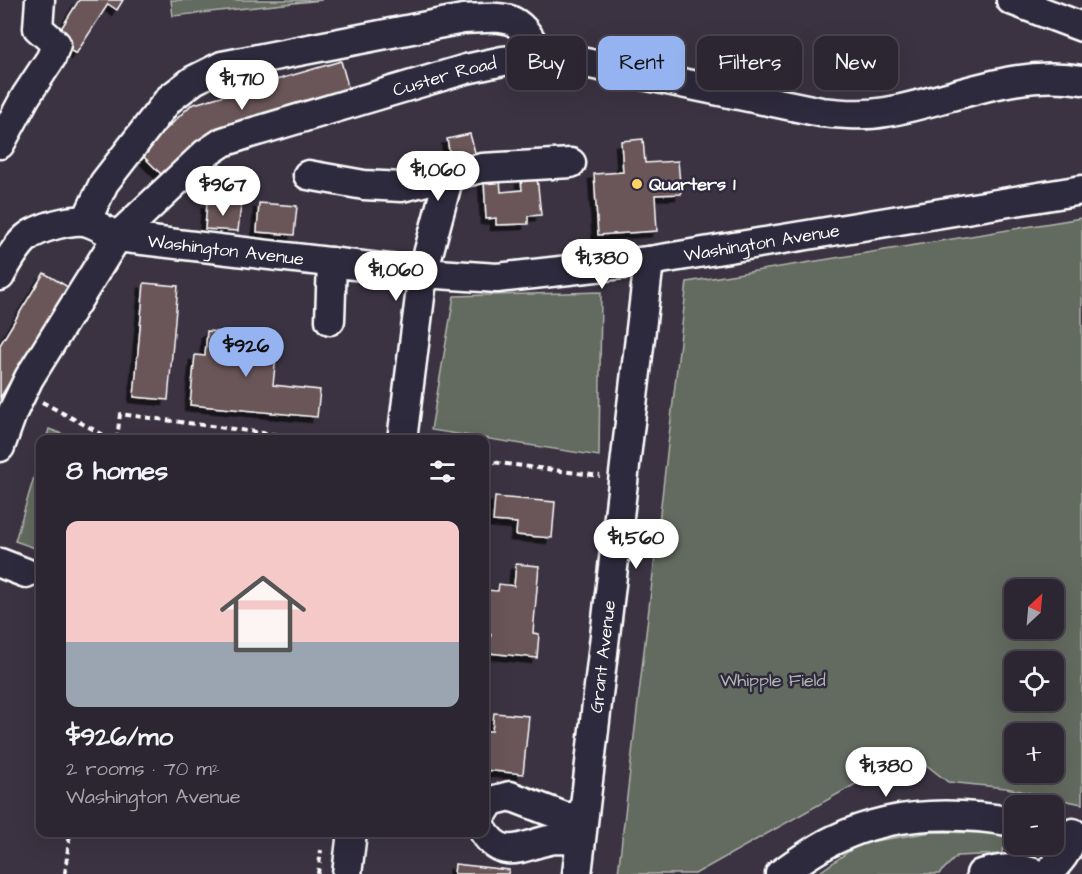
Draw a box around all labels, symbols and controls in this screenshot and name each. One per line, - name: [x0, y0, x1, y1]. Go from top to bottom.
- chip: Buy: [507, 36, 586, 90]
- chip: Rent: [598, 36, 685, 90]
- chip: Filters: [697, 36, 802, 90]
- chip: New: [814, 36, 898, 90]
- street label: Custer Road: [390, 50, 499, 103]
- pin: $1,710: [193, 60, 291, 111]
- text: $1,710: [220, 65, 264, 93]
- pin: $1,060: [389, 151, 487, 202]
- text: $1,060: [410, 156, 466, 184]
- pin: $967: [187, 166, 259, 217]
- text: $967: [199, 171, 247, 199]
- place label: Quarters 1: [649, 172, 736, 197]
- marker: Quarters 1: [630, 177, 644, 191]
- street label: Washington Avenue: [682, 217, 842, 268]
- street label: Washington Avenue: [146, 228, 305, 271]
- pin: $1,380: [553, 239, 651, 290]
- text: $1,380: [575, 244, 629, 272]
- pin: $1,060: [347, 251, 445, 302]
- text: $1,060: [368, 256, 424, 284]
- pin: $926: [210, 327, 282, 378]
- text: $926: [223, 332, 269, 360]
- text: 8 homes: [66, 453, 168, 489]
- icon: filters: [426, 455, 459, 488]
- pin: $1,560: [587, 519, 685, 570]
- text: $1,560: [608, 524, 664, 552]
- icon: home: [209, 560, 317, 668]
- north arrow: [1004, 579, 1064, 639]
- map controls: [1004, 579, 1064, 855]
- street label: Grant Avenue: [584, 598, 622, 714]
- button: locate: [1004, 651, 1064, 711]
- park label: Whipple Field: [720, 668, 826, 693]
- text: $926/mo: [66, 719, 173, 755]
- button: +: [1004, 723, 1064, 783]
- pin: $1,380: [837, 747, 935, 798]
- text: $1,380: [859, 752, 913, 780]
- text: 2 rooms · 70 m²: [66, 755, 219, 783]
- text: Washington Avenue: [66, 783, 241, 811]
- button: −: [1004, 795, 1064, 855]

